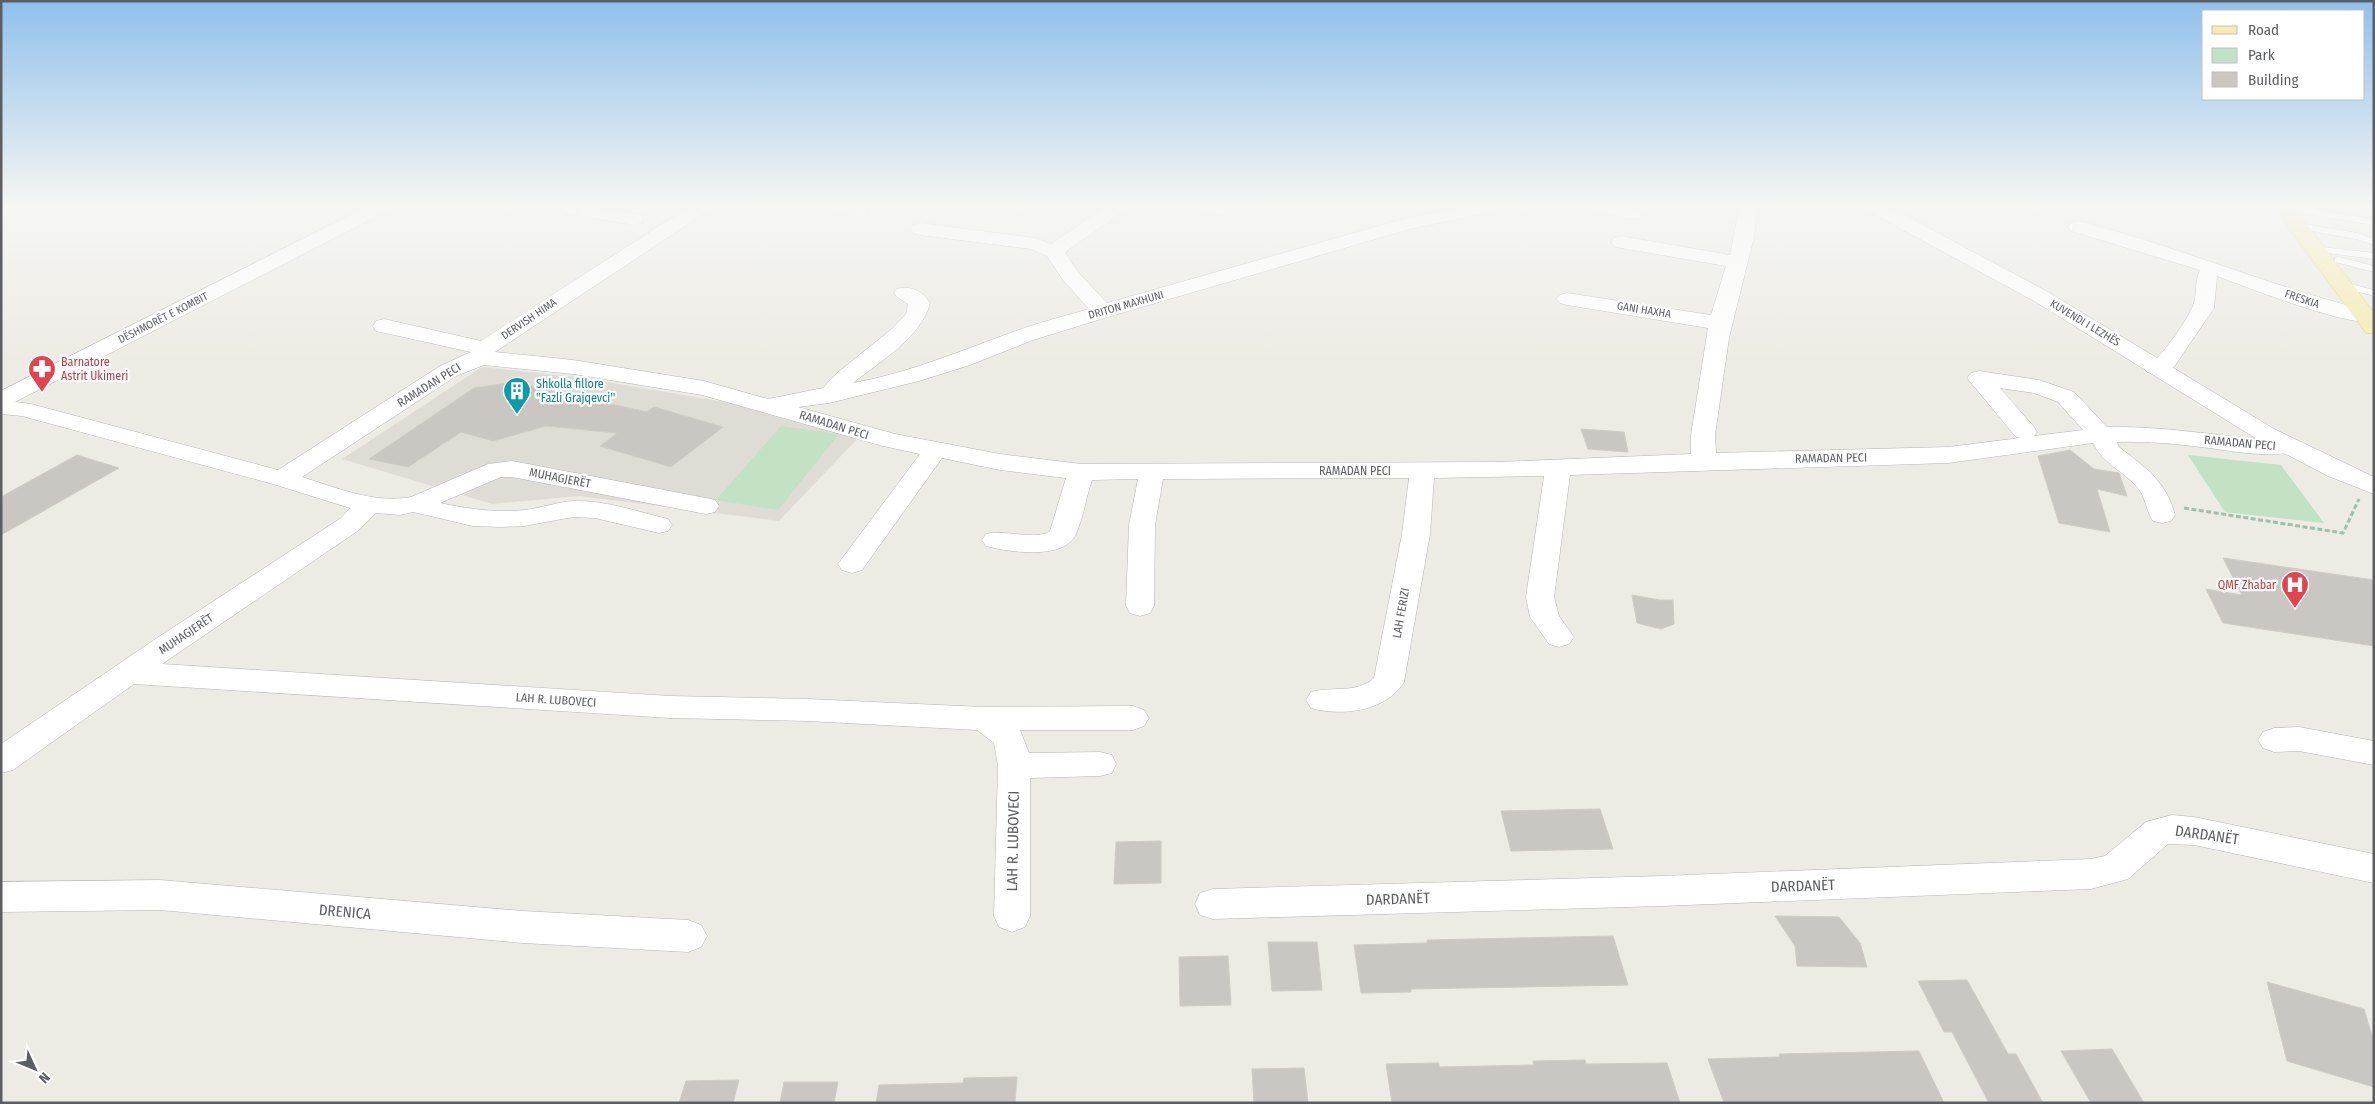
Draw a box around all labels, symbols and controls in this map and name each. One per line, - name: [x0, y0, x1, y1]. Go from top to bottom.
- legend: [2202, 10, 2365, 100]
- text: Road: [2248, 21, 2279, 39]
- text: Park: [2248, 46, 2275, 64]
- text: Building: [2248, 71, 2299, 89]
- street label: FRESKIA: [2283, 287, 2321, 311]
- street label: DRITON MAXHUNI: [1087, 288, 1165, 322]
- street label: DËSHMORËT E KOMBIT: [116, 289, 211, 346]
- street label: DERVISH HIMA: [499, 296, 559, 342]
- street label: KUVENDI I LEZHËS: [2048, 297, 2123, 349]
- street label: GANI HAXHA: [1616, 299, 1672, 321]
- pharmacy icon: Barnatore Astrit Ukimeri: [27, 354, 57, 393]
- place label: Barnatore Astrit Ukimeri: [61, 355, 128, 383]
- street label: RAMADAN PECI: [395, 360, 463, 410]
- building icon: Shkolla fillore ''Fazli Grajqevci'': [502, 376, 532, 415]
- place label: Shkolla fillore ''Fazli Grajqevci'': [536, 377, 615, 405]
- street label: RAMADAN PECI: [798, 408, 870, 442]
- street label: RAMADAN PECI: [2204, 433, 2276, 453]
- street label: RAMADAN PECI: [1795, 450, 1867, 466]
- street label: MUHAGJERËT: [528, 464, 593, 491]
- street label: RAMADAN PECI: [1319, 464, 1391, 478]
- hospital icon: QMF Zhabar: [2280, 570, 2310, 609]
- place label: QMF Zhabar: [2218, 578, 2277, 592]
- street label: LAH FERIZI: [1390, 587, 1412, 639]
- street label: MUHAGJERËT: [156, 610, 216, 657]
- street label: LAH R. LUBOVECI: [515, 690, 597, 710]
- street label: LAH R. LUBOVECI: [1003, 790, 1023, 892]
- street label: DARDANËT: [2174, 822, 2240, 848]
- street label: DARDANËT: [1771, 876, 1835, 896]
- street label: DARDANËT: [1366, 889, 1430, 909]
- street label: DRENICA: [318, 901, 372, 923]
- north arrow: [10, 1044, 60, 1094]
- text: N: [35, 1069, 53, 1087]

